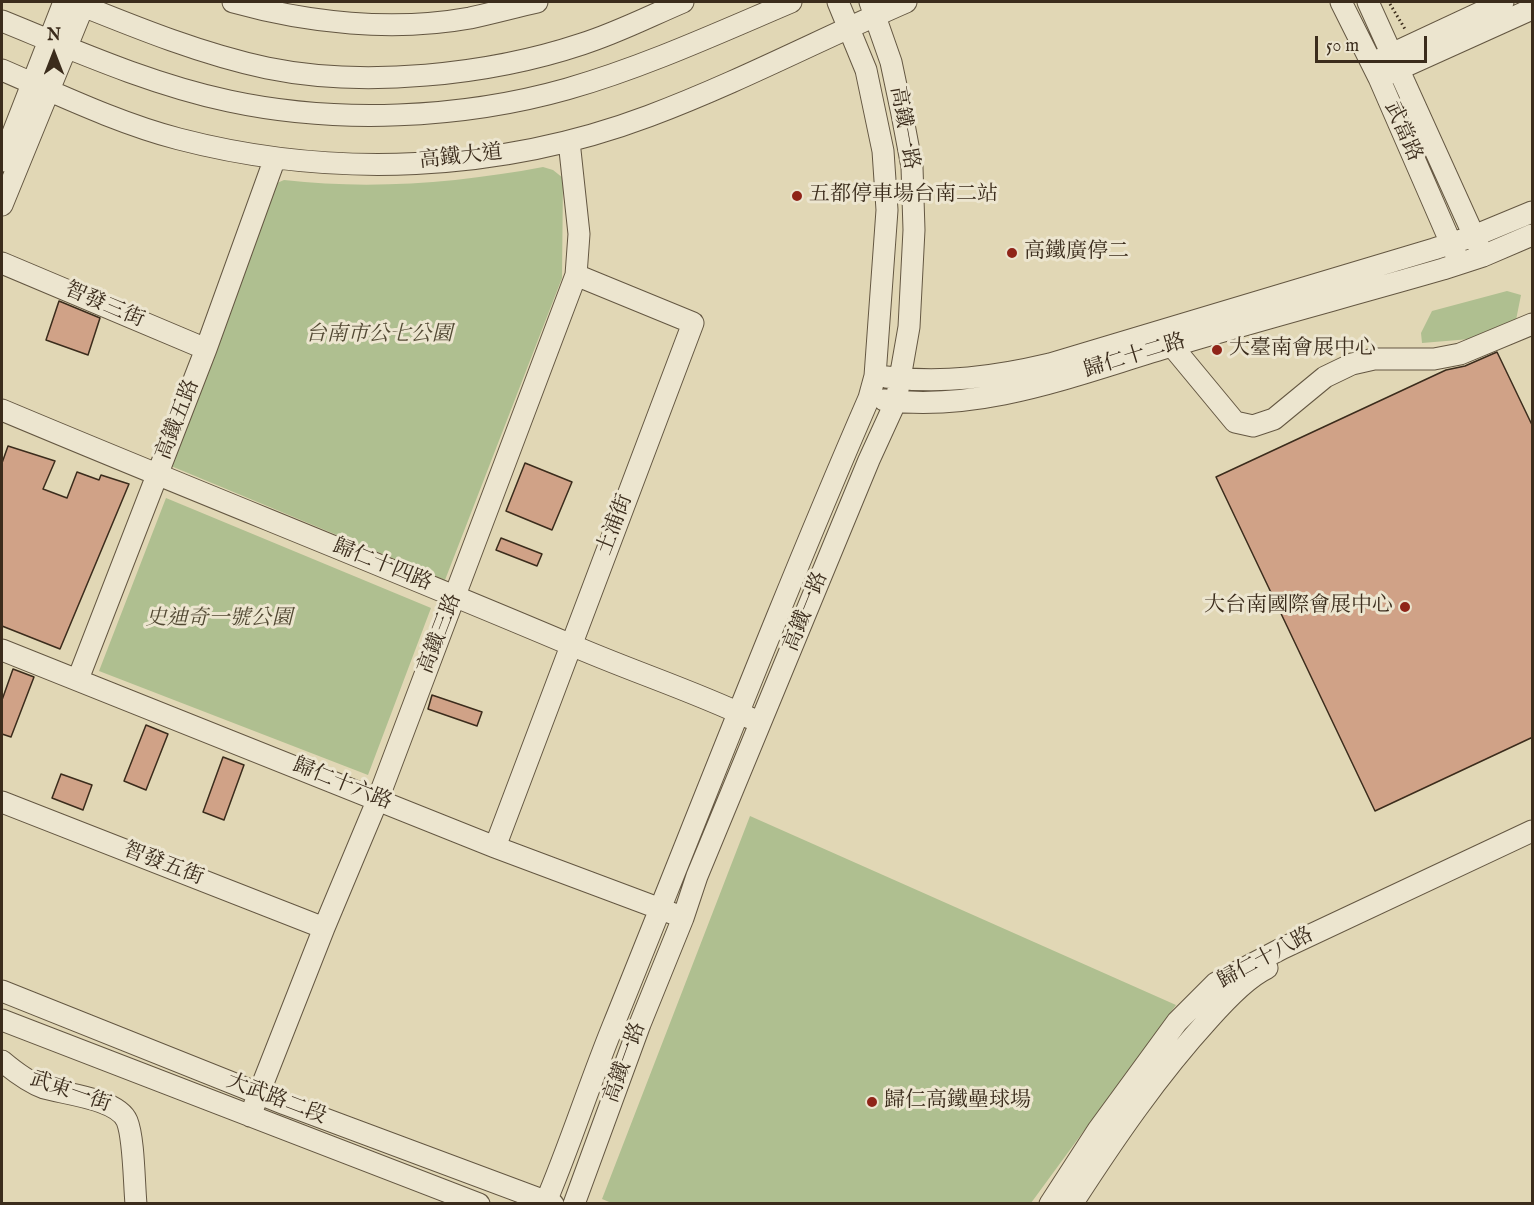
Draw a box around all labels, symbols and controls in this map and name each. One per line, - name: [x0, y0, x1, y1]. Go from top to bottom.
- north arrow: [24, 24, 84, 84]
- scale bar: [1318, 24, 1430, 62]
- text: N: [47, 26, 61, 46]
- text: 50 m: [1326, 35, 1359, 58]
- street label: 高鐵一路: [883, 84, 923, 172]
- street label: 武當路: [1378, 98, 1426, 166]
- street label: 高鐵大道: [418, 141, 504, 175]
- place label: 五都停車場台南二站: [809, 183, 998, 209]
- marker: 五都停車場台南二站: [790, 189, 804, 203]
- place label: 高鐵廣停二: [1024, 240, 1129, 266]
- marker: 高鐵廣停二: [1005, 246, 1019, 260]
- street label: 智發三街: [60, 278, 148, 334]
- park label: 台南市公七公園: [306, 323, 452, 349]
- street label: 歸仁十二路: [1081, 330, 1189, 384]
- place label: 大臺南會展中心: [1229, 337, 1376, 363]
- marker: 大臺南會展中心: [1210, 343, 1224, 357]
- street label: 高鐵五路: [152, 376, 206, 464]
- street label: 土浦街: [593, 491, 639, 559]
- street label: 歸仁十四路: [329, 535, 435, 597]
- street label: 高鐵一路: [780, 568, 834, 656]
- street label: 高鐵三路: [414, 590, 468, 678]
- place label: 大台南國際會展中心: [1204, 594, 1393, 620]
- marker: 大台南國際會展中心: [1398, 600, 1412, 614]
- park label: 史迪奇一號公園: [146, 607, 292, 633]
- street label: 歸仁十六路: [289, 754, 395, 816]
- street label: 智發五街: [119, 838, 207, 892]
- street label: 歸仁十八路: [1214, 923, 1318, 995]
- street label: 高鐵一路: [600, 1019, 652, 1107]
- street label: 武東一街: [26, 1067, 114, 1119]
- street label: 大武路二段: [222, 1069, 330, 1131]
- place label: 歸仁高鐵壘球場: [884, 1089, 1031, 1115]
- marker: 歸仁高鐵壘球場: [865, 1095, 879, 1109]

